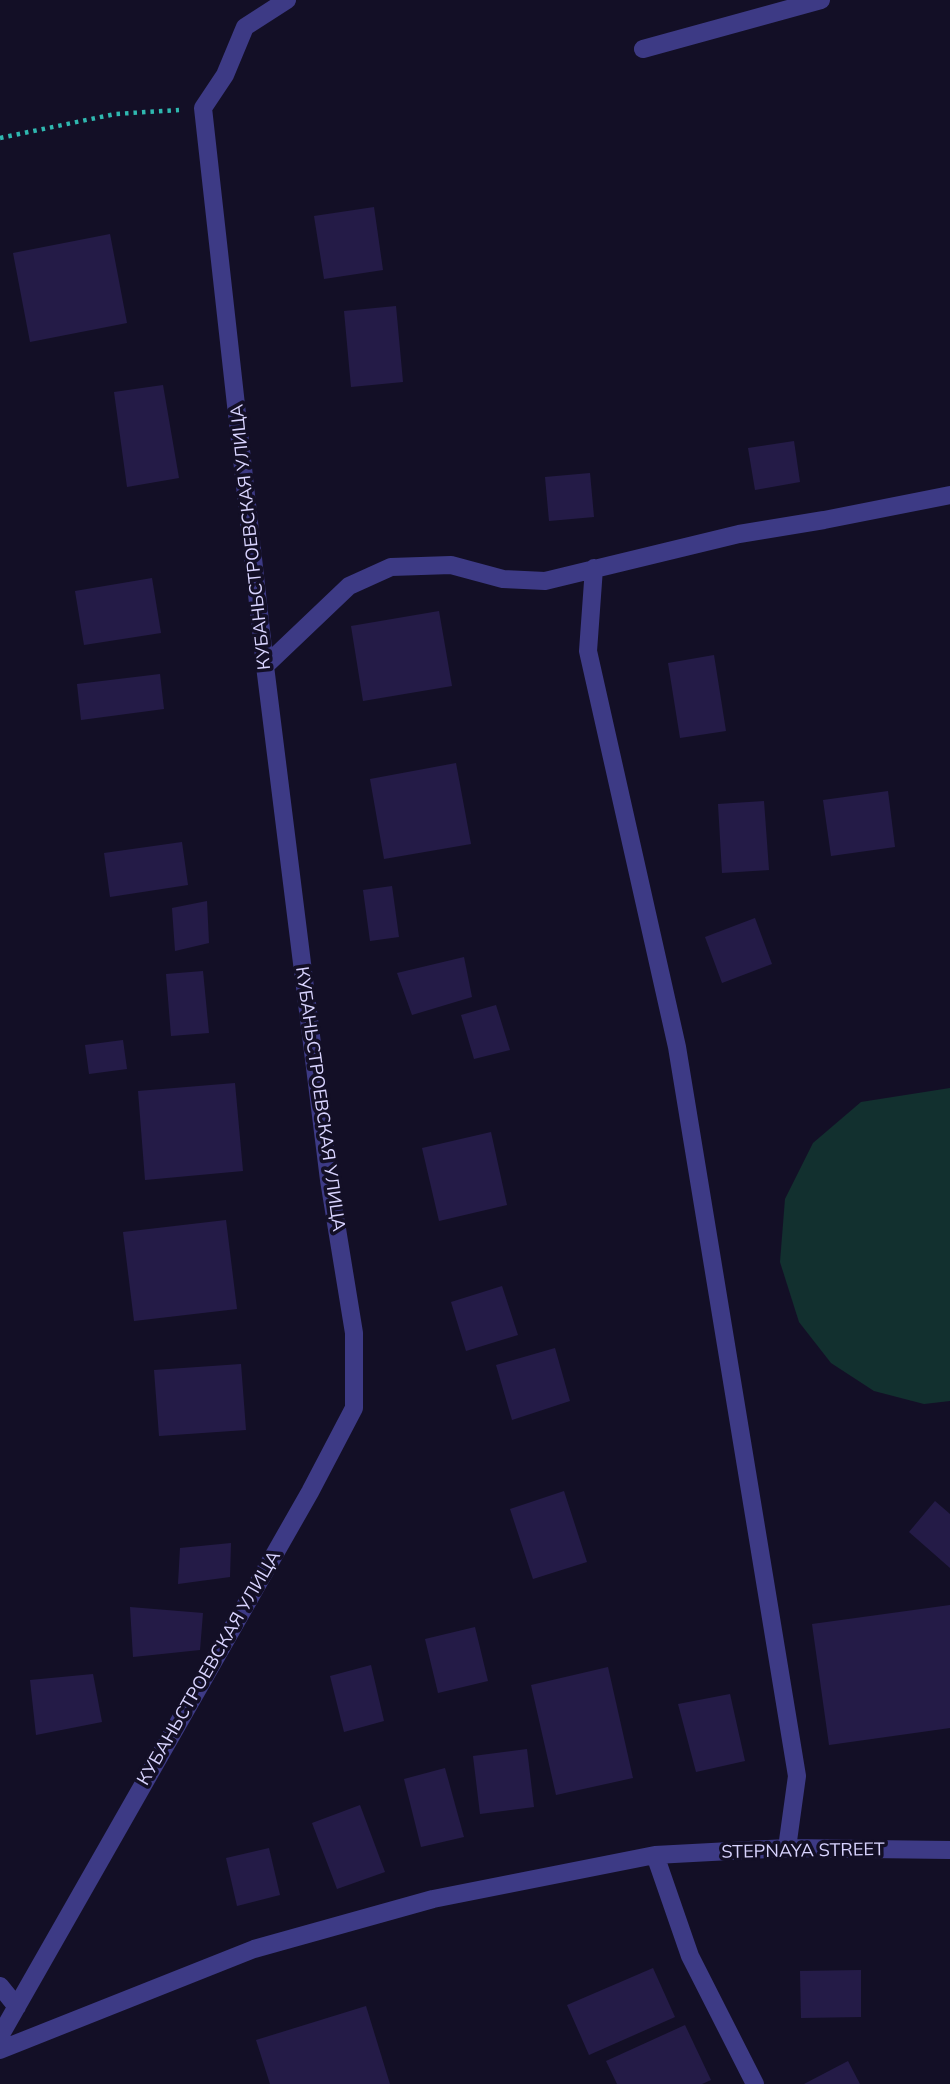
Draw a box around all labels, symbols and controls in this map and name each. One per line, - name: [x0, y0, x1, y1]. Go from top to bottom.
- street label: КУБАНЬСТРОЕВСКАЯ УЛИЦА: [226, 403, 276, 671]
- street label: КУБАНЬСТРОЕВСКАЯ УЛИЦА: [291, 965, 349, 1233]
- street label: КУБАНЬСТРОЕВСКАЯ УЛИЦА: [133, 1547, 285, 1789]
- street label: STEPNAYA STREET: [721, 1839, 885, 1863]

